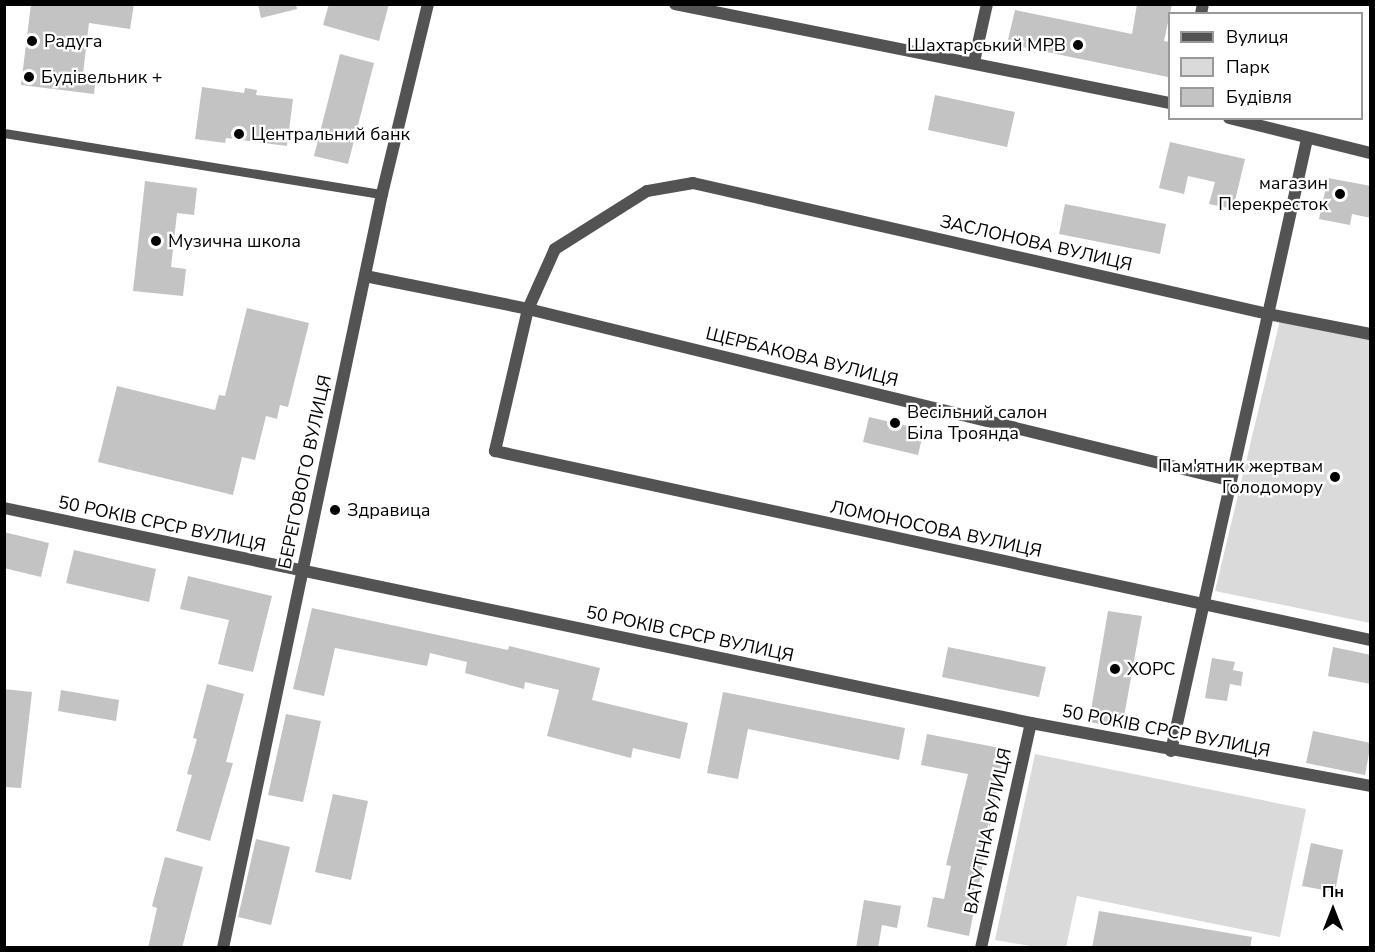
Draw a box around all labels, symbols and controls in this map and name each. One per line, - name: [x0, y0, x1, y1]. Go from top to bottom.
- legend: [1168, 12, 1363, 120]
- text: Вулиця: [1226, 25, 1288, 49]
- place label: Радуга: [44, 30, 103, 52]
- marker: Радуга: [25, 34, 39, 48]
- place label: Шахтарський МРВ: [907, 34, 1066, 56]
- marker: Шахтарський МРВ: [1071, 38, 1085, 52]
- text: Парк: [1226, 55, 1269, 79]
- place label: Будівельник +: [41, 66, 163, 88]
- marker: Будівельник +: [22, 70, 36, 84]
- text: Будівля: [1226, 85, 1292, 109]
- place label: Центральний банк: [251, 123, 410, 145]
- marker: Центральний банк: [232, 127, 246, 141]
- place label: магазин Перекресток: [1218, 173, 1328, 216]
- marker: магазин Перекресток: [1333, 187, 1347, 201]
- street label: ЗАСЛОНОВА ВУЛИЦЯ: [938, 210, 1134, 276]
- place label: Музична школа: [168, 230, 301, 252]
- marker: Музична школа: [149, 234, 163, 248]
- street label: ЩЕРБАКОВА ВУЛИЦЯ: [704, 323, 900, 391]
- street label: БЕРЕГОВОГО ВУЛИЦЯ: [274, 373, 336, 571]
- place label: Весільний салон Біла Троянда: [907, 402, 1047, 444]
- marker: Весільний салон Біла Троянда: [888, 416, 902, 430]
- place label: Пам'ятник жертвам Голодомору: [1158, 456, 1323, 498]
- marker: Пам'ятник жертвам Голодомору: [1328, 470, 1342, 484]
- street label: 50 РОКІВ СРСР ВУЛИЦЯ: [56, 491, 268, 557]
- street label: ЛОМОНОСОВА ВУЛИЦЯ: [828, 496, 1044, 562]
- place label: Здравица: [347, 499, 430, 521]
- marker: Здравица: [328, 503, 342, 517]
- street label: 50 РОКІВ СРСР ВУЛИЦЯ: [584, 601, 796, 667]
- place label: ХОРС: [1127, 658, 1175, 680]
- marker: ХОРС: [1108, 662, 1122, 676]
- street label: 50 РОКІВ СРСР ВУЛИЦЯ: [1060, 700, 1272, 762]
- street label: ВАТУТІНА ВУЛИЦЯ: [960, 746, 1016, 916]
- north arrow: [1303, 880, 1363, 940]
- text: Пн: [1322, 881, 1344, 903]

